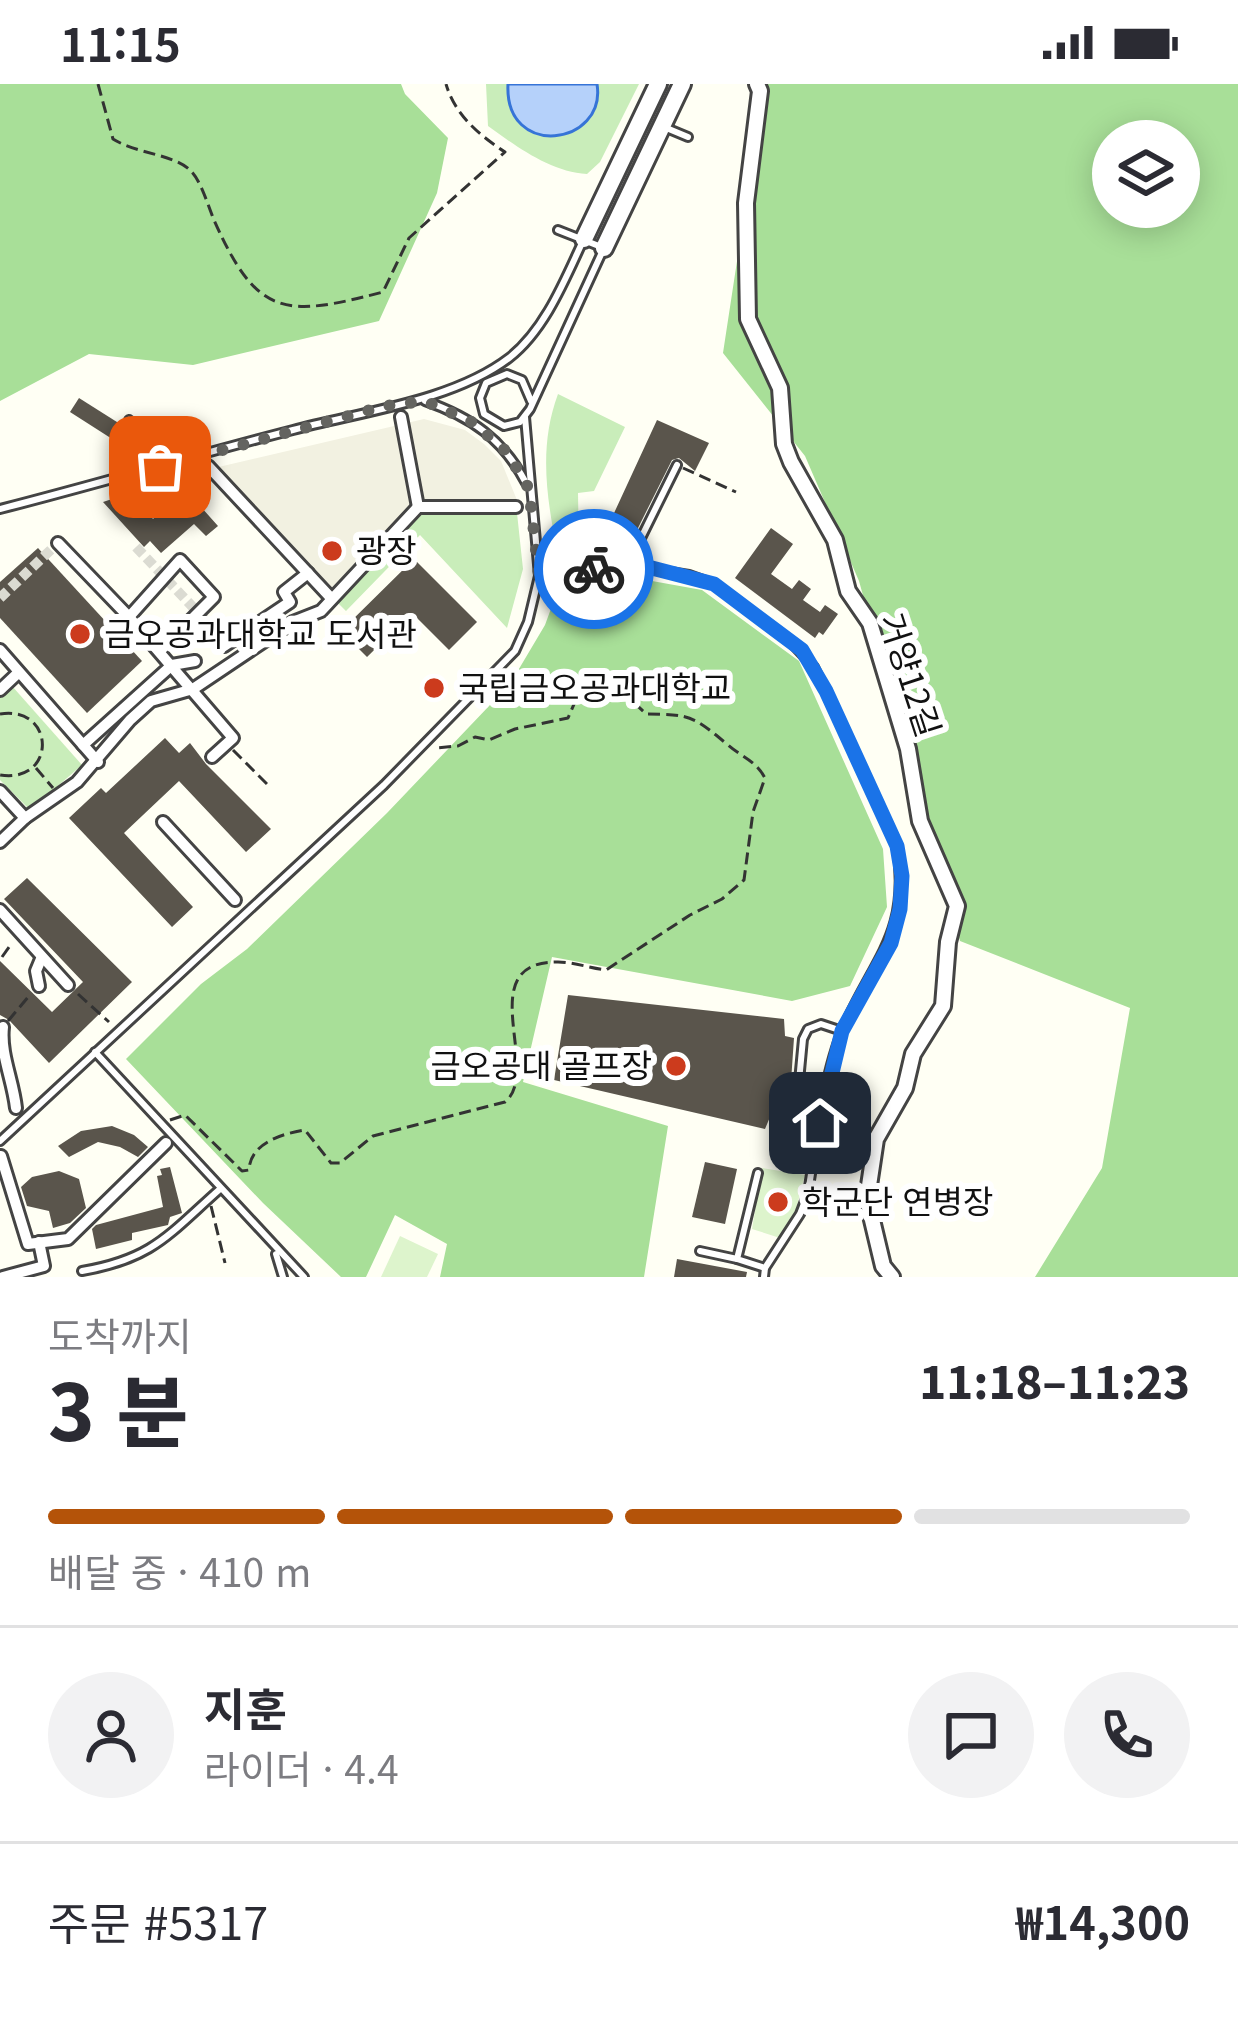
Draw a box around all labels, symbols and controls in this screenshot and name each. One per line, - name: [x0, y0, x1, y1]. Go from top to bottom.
- text: 11:15: [60, 10, 181, 75]
- map controls: [1092, 120, 1200, 228]
- button: layers: [1092, 120, 1200, 228]
- pin: [109, 416, 211, 518]
- icon: bag: [127, 434, 193, 500]
- courier: [534, 509, 654, 629]
- place label: 광장: [356, 525, 417, 573]
- icon: bike: [561, 536, 627, 602]
- marker: 광장: [319, 538, 345, 564]
- street label: 거양12길: [869, 606, 954, 743]
- place label: 금오공과대학교 도서관: [104, 608, 417, 656]
- marker: 금오공과대학교 도서관: [67, 621, 93, 647]
- place label: 국립금오공과대학교: [458, 662, 731, 710]
- marker: 국립금오공과대학교: [421, 675, 447, 701]
- place label: 금오공대 골프장: [430, 1040, 652, 1088]
- marker: 금오공대 골프장: [663, 1053, 689, 1079]
- pin: [769, 1072, 871, 1174]
- icon: home: [787, 1090, 853, 1156]
- place label: 학군단 연병장: [802, 1176, 993, 1224]
- marker: 학군단 연병장: [765, 1189, 791, 1215]
- text: 도착까지: [48, 1306, 192, 1362]
- text: 11:18–11:23: [919, 1347, 1190, 1412]
- text: 3 분: [48, 1351, 188, 1463]
- text: 배달 중 · 410 m: [48, 1542, 311, 1598]
- button: person: [48, 1672, 174, 1798]
- button: chat: [908, 1672, 1034, 1798]
- button: phone: [1064, 1672, 1190, 1798]
- text: 지훈: [204, 1674, 287, 1739]
- text: 라이더 · 4.4: [204, 1739, 399, 1795]
- text: 주문 #5317: [48, 1888, 268, 1953]
- text: ₩14,300: [1016, 1888, 1190, 1953]

